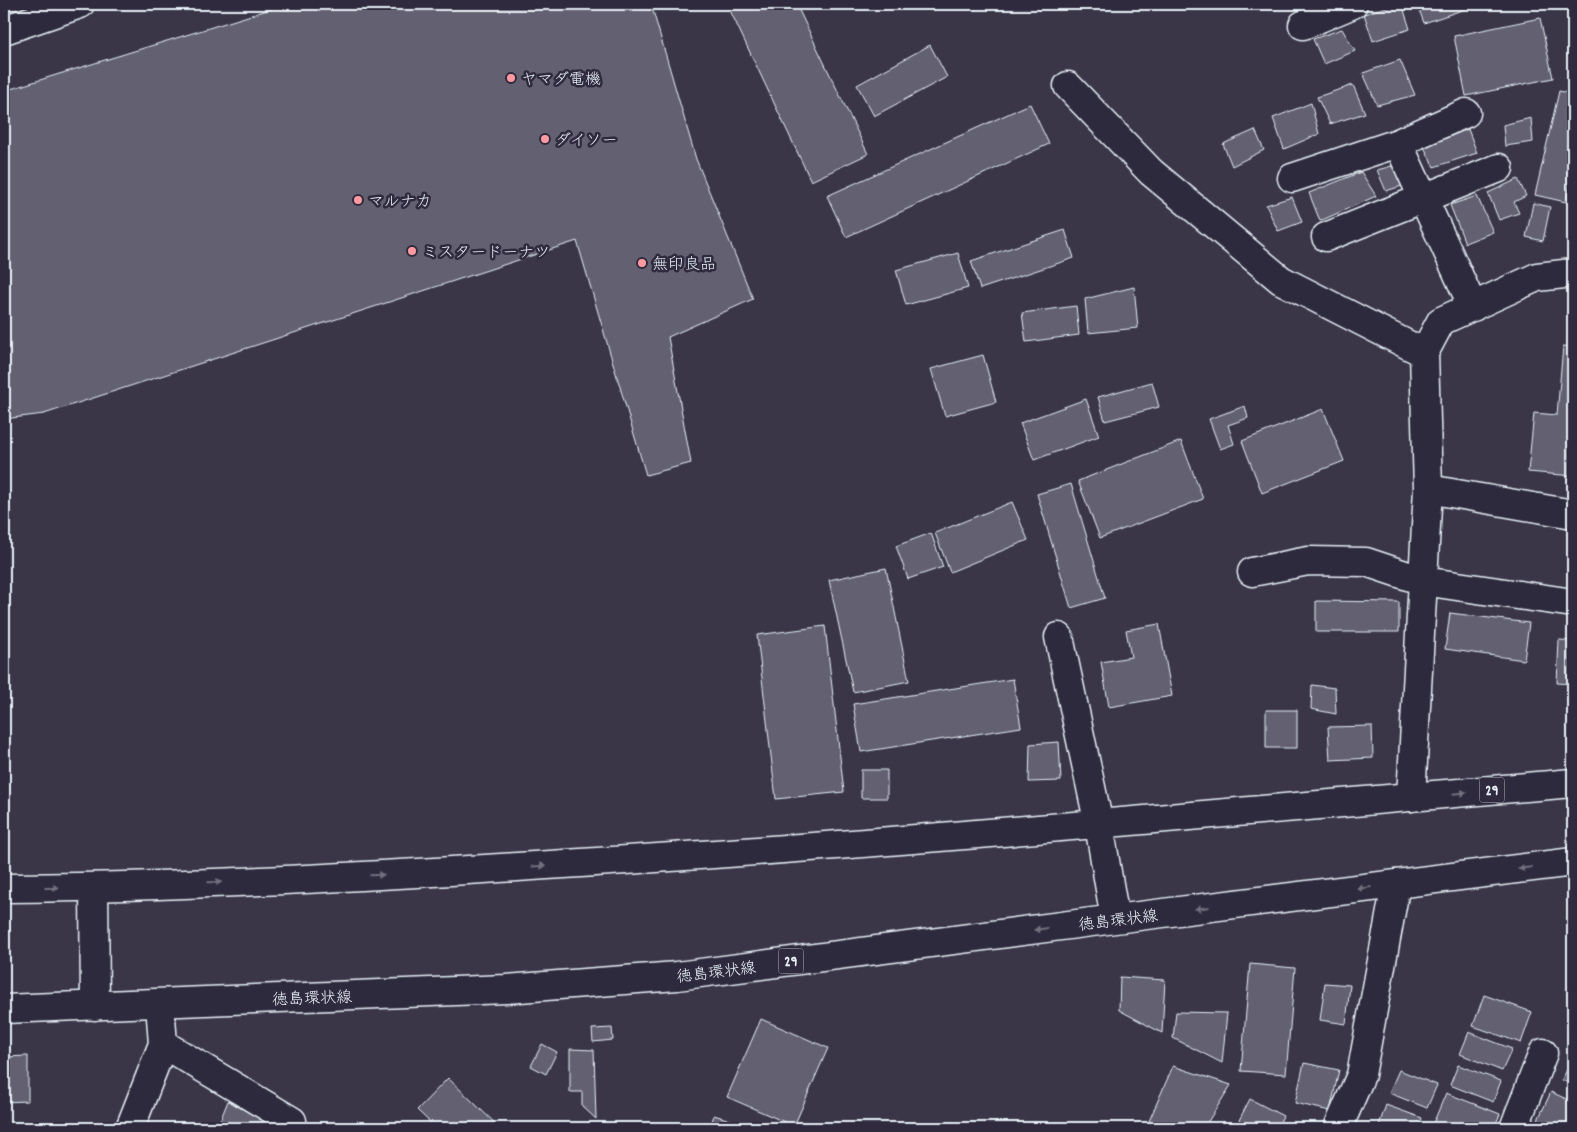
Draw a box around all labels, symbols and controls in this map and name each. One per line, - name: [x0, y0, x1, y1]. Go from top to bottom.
- place label: ヤマダ電機: [521, 69, 601, 92]
- marker: ヤマダ電機: [505, 72, 517, 84]
- place label: ダイソー: [555, 130, 617, 153]
- marker: ダイソー: [539, 133, 551, 145]
- place label: マルナカ: [368, 191, 432, 214]
- marker: マルナカ: [352, 194, 364, 206]
- place label: ミスタードーナツ: [422, 242, 550, 265]
- marker: ミスタードーナツ: [406, 245, 418, 257]
- place label: 無印良品: [652, 254, 716, 277]
- marker: 無印良品: [636, 257, 648, 269]
- road number: 29: [1480, 778, 1504, 802]
- one-way arrow: [1452, 788, 1468, 796]
- one-way arrow: [532, 861, 548, 869]
- one-way arrow: [1517, 864, 1533, 872]
- one-way arrow: [370, 871, 386, 879]
- one-way arrow: [207, 878, 223, 886]
- one-way arrow: [45, 884, 61, 892]
- one-way arrow: [1355, 884, 1371, 892]
- one-way arrow: [1194, 904, 1210, 912]
- street label: 徳島環状線: [1077, 905, 1159, 938]
- one-way arrow: [1033, 925, 1049, 933]
- road number: 29: [778, 948, 804, 974]
- street label: 徳島環状線: [675, 957, 757, 990]
- street label: 徳島環状線: [272, 987, 352, 1012]

